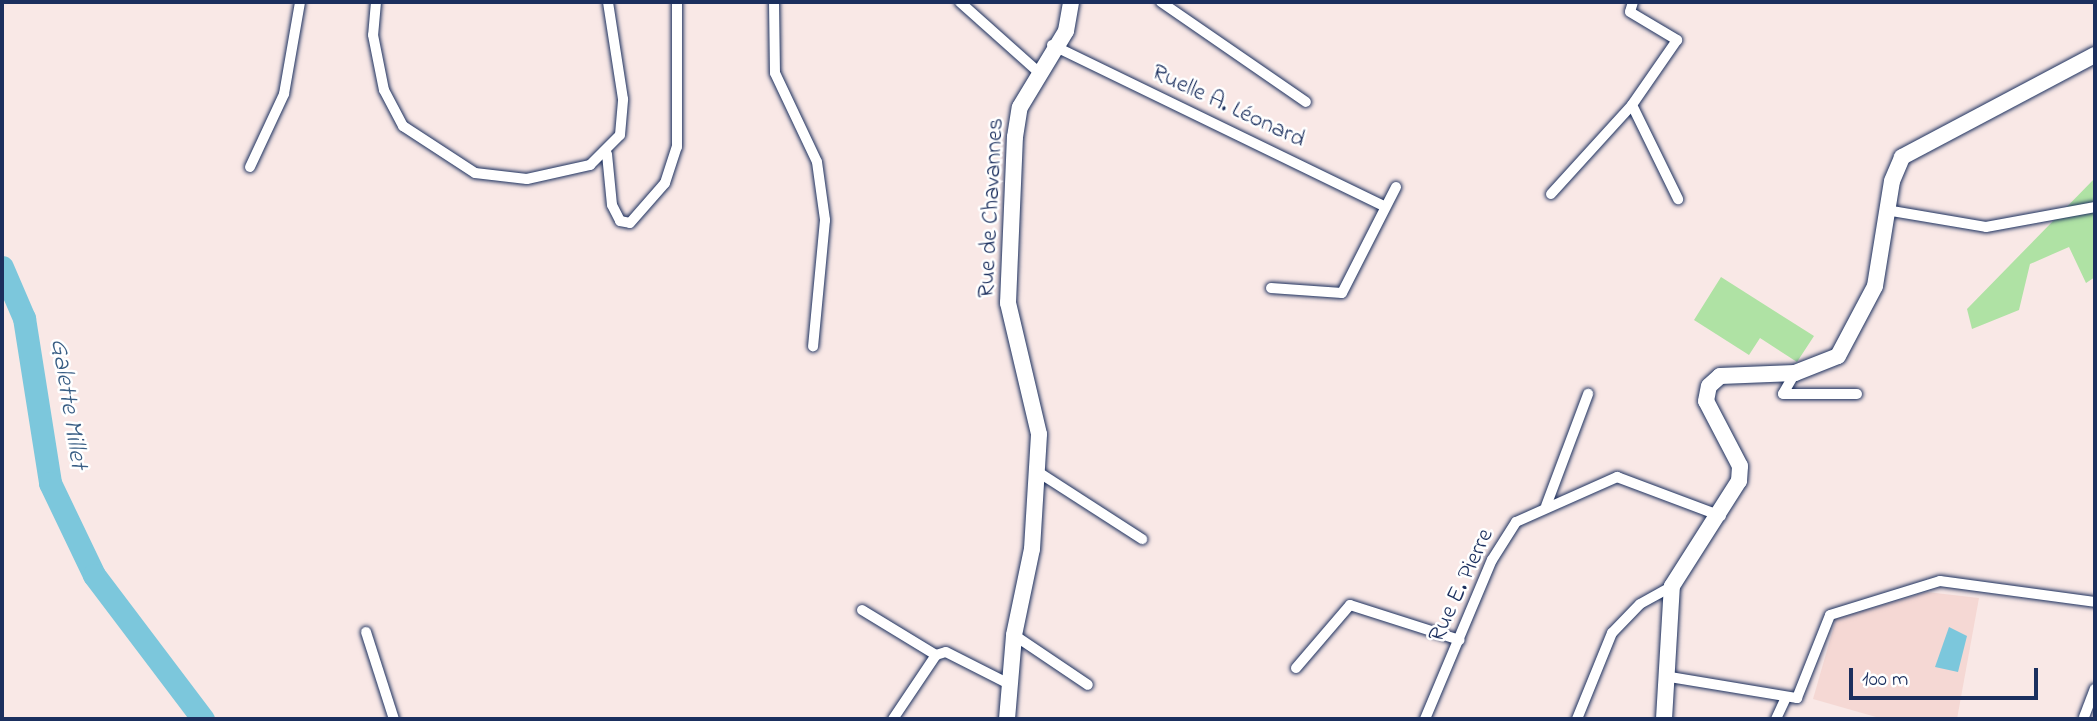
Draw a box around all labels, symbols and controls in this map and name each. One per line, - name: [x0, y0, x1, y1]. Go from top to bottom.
- street label: Ruelle A. Léonard: [1147, 59, 1309, 155]
- street label: Rue de Chavannes: [973, 117, 1011, 299]
- water label: Galette Millet: [41, 337, 93, 471]
- street label: Rue E. Pierre: [1423, 525, 1501, 647]
- scale bar: [1852, 654, 2041, 698]
- text: 100 m: [1862, 665, 1908, 695]

